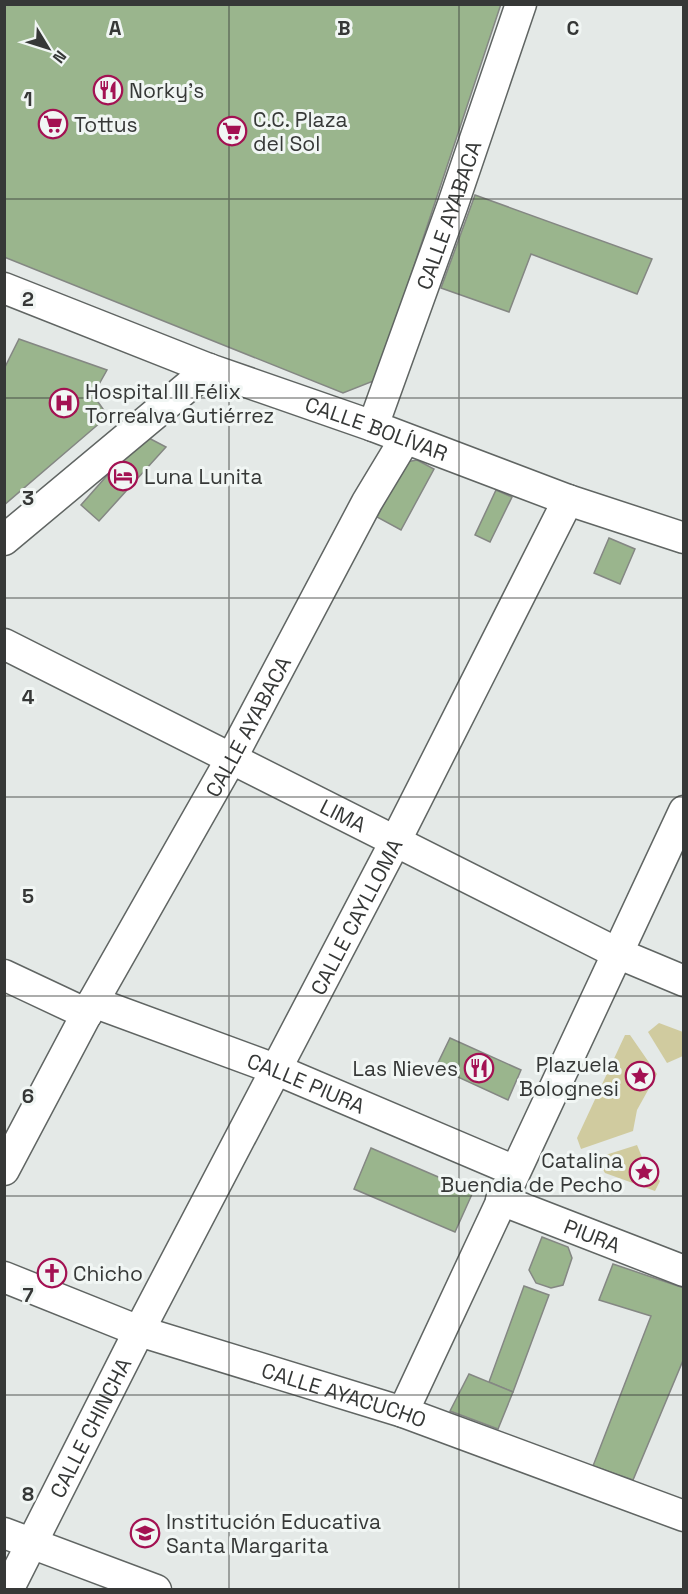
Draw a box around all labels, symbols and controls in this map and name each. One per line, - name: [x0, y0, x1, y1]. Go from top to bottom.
- text: A: [109, 15, 122, 41]
- text: B: [337, 15, 351, 41]
- text: C: [567, 15, 580, 41]
- north arrow: [18, 18, 78, 78]
- text: N: [48, 46, 71, 68]
- restaurant icon: Norky's: [92, 74, 124, 106]
- place label: Norky's: [129, 77, 204, 104]
- text: 1: [23, 86, 33, 112]
- place label: C.C. Plaza del Sol: [253, 106, 348, 157]
- supermarket icon: Tottus: [37, 108, 69, 140]
- place label: Tottus: [74, 111, 138, 138]
- supermarket icon: C.C. Plaza del Sol: [216, 115, 248, 147]
- street label: CALLE AYABACA: [410, 137, 487, 293]
- text: 2: [22, 286, 34, 312]
- place label: Hospital III Félix Torrealva Gutiérrez: [85, 378, 274, 429]
- hospital icon: Hospital III Félix Torrealva Gutiérrez: [48, 387, 80, 419]
- street label: CALLE BOLÍVAR: [302, 390, 451, 467]
- hotel icon: Luna Lunita: [107, 460, 139, 492]
- place label: Luna Lunita: [144, 463, 263, 490]
- text: 3: [22, 485, 34, 511]
- street label: CALLE AYABACA: [199, 652, 296, 802]
- text: 4: [22, 684, 35, 710]
- street label: LIMA: [316, 792, 371, 838]
- street label: CALLE CAYLLOMA: [304, 834, 408, 999]
- text: 5: [22, 883, 34, 909]
- street label: CALLE PIURA: [244, 1047, 369, 1119]
- place label: Plazuela Bolognesi: [519, 1051, 619, 1102]
- restaurant icon: Las Nieves: [463, 1052, 495, 1084]
- place label: Las Nieves: [353, 1055, 458, 1082]
- place icon: Plazuela Bolognesi: [624, 1060, 656, 1092]
- text: 6: [22, 1083, 34, 1109]
- place label: Catalina Buendia de Pecho: [440, 1147, 623, 1198]
- place icon: Catalina Buendia de Pecho: [628, 1156, 660, 1188]
- street label: PIURA: [560, 1212, 624, 1259]
- church icon: Chicho: [36, 1257, 68, 1289]
- place label: Chicho: [73, 1260, 143, 1287]
- text: 7: [22, 1282, 34, 1308]
- street label: CALLE CHINCHA: [43, 1353, 137, 1502]
- street label: CALLE AYACUCHO: [258, 1356, 430, 1433]
- text: 8: [22, 1481, 34, 1507]
- place label: Institución Educativa Santa Margarita: [166, 1508, 381, 1559]
- school or university icon: Institución Educativa Santa Margarita: [129, 1517, 161, 1549]

